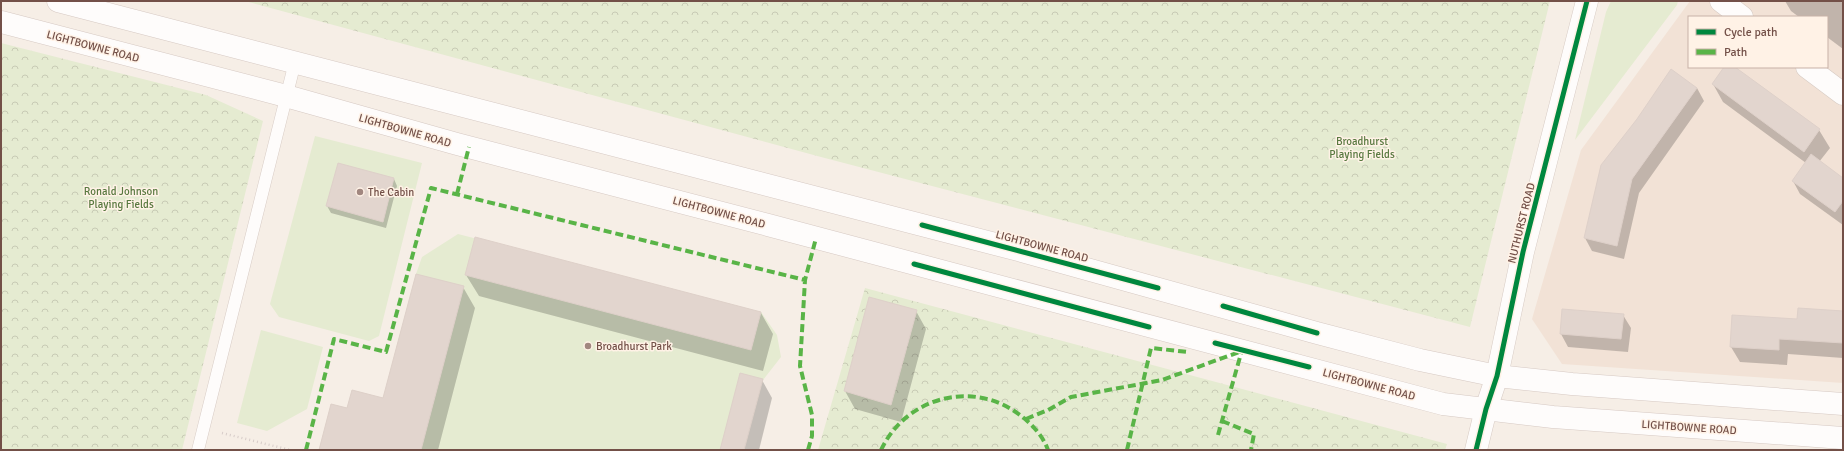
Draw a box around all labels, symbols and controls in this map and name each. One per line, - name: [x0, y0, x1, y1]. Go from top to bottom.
- legend: [1688, 16, 1828, 68]
- text: Cycle path: [1724, 25, 1777, 40]
- street label: LIGHTBOWNE ROAD: [45, 28, 141, 65]
- text: Path: [1724, 45, 1747, 60]
- street label: LIGHTBOWNE ROAD: [357, 111, 453, 150]
- park label: Broadhurst Playing Fields: [1329, 135, 1395, 161]
- street label: NUTHURST ROAD: [1505, 181, 1538, 265]
- park label: Ronald Johnson Playing Fields: [84, 185, 158, 211]
- place label: The Cabin: [368, 186, 414, 199]
- marker: The Cabin: [355, 187, 365, 197]
- street label: LIGHTBOWNE ROAD: [671, 194, 767, 231]
- street label: LIGHTBOWNE ROAD: [994, 228, 1090, 265]
- place label: Broadhurst Park: [596, 340, 672, 353]
- marker: Broadhurst Park: [583, 341, 593, 351]
- street label: LIGHTBOWNE ROAD: [1321, 366, 1417, 403]
- street label: LIGHTBOWNE ROAD: [1641, 418, 1737, 437]

